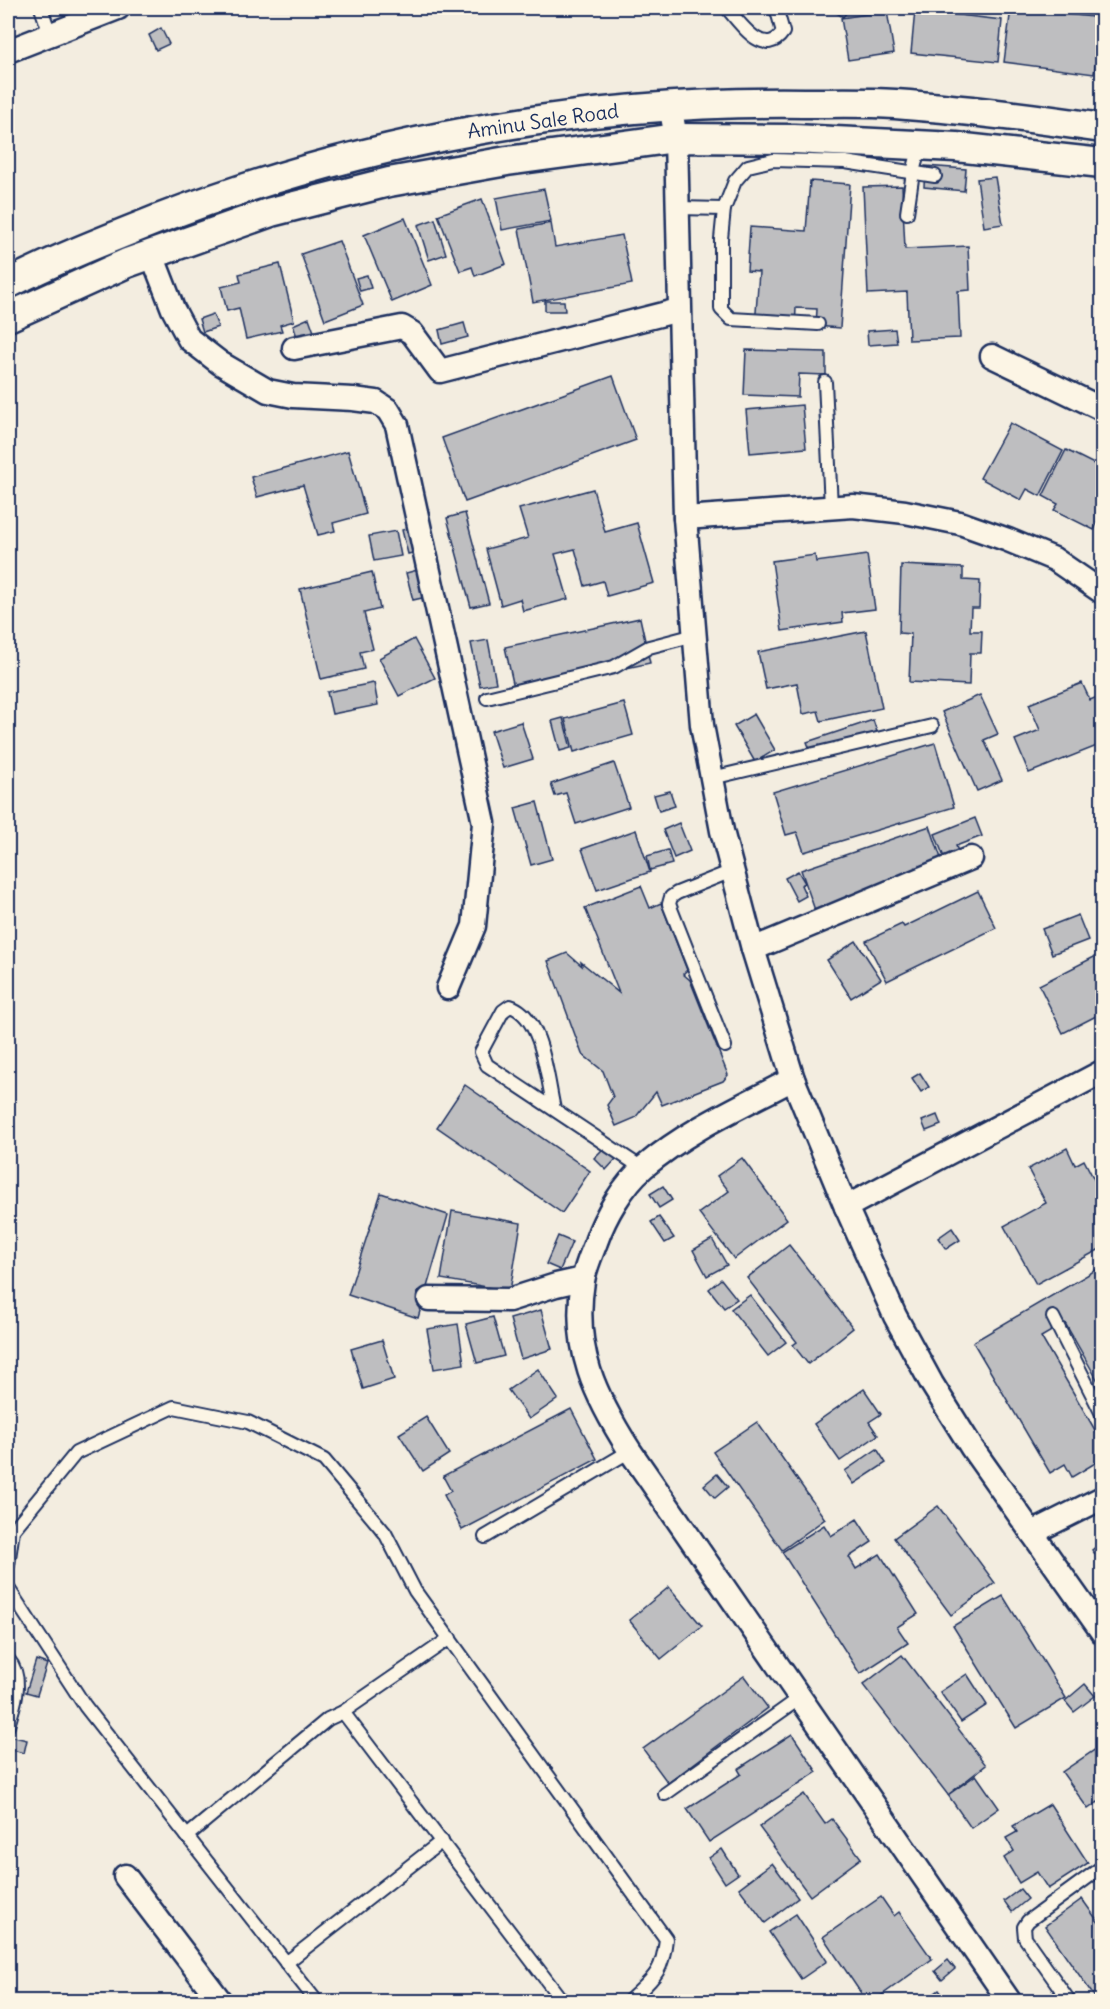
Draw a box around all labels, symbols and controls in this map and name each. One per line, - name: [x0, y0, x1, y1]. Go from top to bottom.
- street label: Aminu Sale Road: [466, 97, 620, 143]

